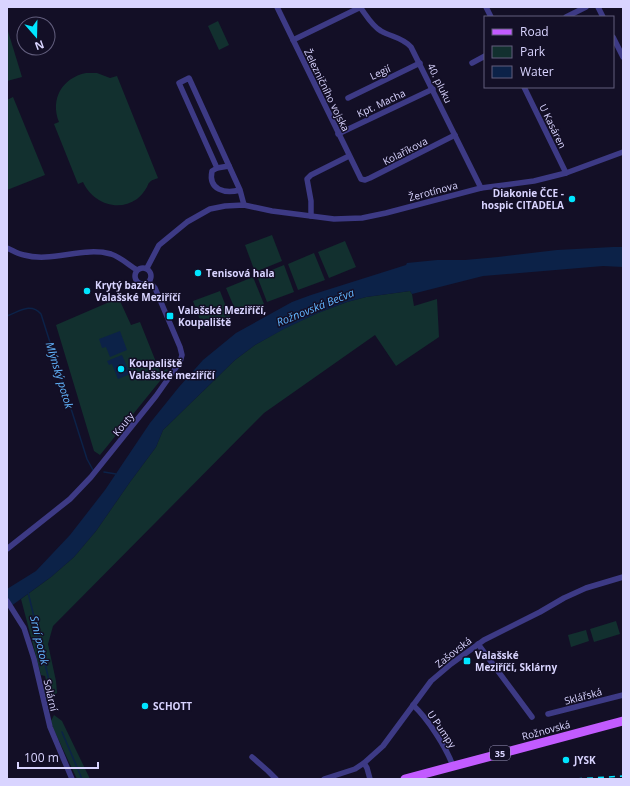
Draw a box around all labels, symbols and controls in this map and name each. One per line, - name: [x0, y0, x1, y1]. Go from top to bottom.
- north arrow: [16, 16, 56, 56]
- legend: [484, 16, 614, 88]
- text: Road: [520, 23, 549, 40]
- text: N: [33, 37, 46, 54]
- text: Park: [520, 43, 546, 60]
- street label: Železničního vojska: [301, 46, 353, 134]
- street label: Legií: [367, 61, 393, 83]
- street label: 40. pluku: [424, 61, 456, 105]
- text: Water: [520, 63, 554, 80]
- street label: Kpt. Macha: [354, 86, 408, 120]
- street label: U Kasáren: [536, 101, 570, 151]
- street label: Kolaříkova: [380, 134, 430, 168]
- street label: Žerotínova: [407, 178, 459, 204]
- place label: Diakonie ČCE - hospic CITADELA: [481, 186, 564, 212]
- marker: Diakonie ČCE - hospic CITADELA: [567, 194, 577, 204]
- place label: Tenisová hala: [206, 266, 275, 280]
- marker: Tenisová hala: [193, 268, 203, 278]
- place label: Krytý bazén Valašské Meziříčí: [95, 278, 181, 304]
- water label: Rožnovská Bečva: [274, 285, 356, 329]
- marker: Krytý bazén Valašské Meziříčí: [82, 286, 92, 296]
- place label: Valašské Meziříčí, Koupaliště: [178, 303, 266, 329]
- marker: Valašské Meziříčí, Koupaliště: [165, 311, 175, 321]
- water label: Mlýnský potok: [43, 340, 77, 411]
- place label: Koupaliště Valašské meziříčí: [129, 356, 216, 382]
- marker: Koupaliště Valašské meziříčí: [116, 364, 126, 374]
- street label: Kouty: [109, 408, 138, 439]
- water label: Srní potok: [27, 614, 53, 666]
- street label: Zašovská: [432, 633, 474, 671]
- place label: Valašské Meziříčí, Sklárny: [475, 648, 557, 674]
- marker: Valašské Meziříčí, Sklárny: [462, 656, 472, 666]
- street label: Solární: [41, 678, 62, 713]
- street label: Sklářská: [563, 684, 603, 708]
- place label: SCHOTT: [153, 699, 192, 713]
- marker: SCHOTT: [140, 701, 150, 711]
- street label: U Pumpy: [424, 708, 460, 751]
- street label: Rožnovská: [520, 717, 572, 743]
- scale bar: [18, 744, 98, 770]
- road number: 35: [490, 746, 510, 760]
- text: 100 m: [24, 749, 59, 766]
- place label: JYSK: [573, 753, 596, 767]
- marker: JYSK: [561, 755, 571, 765]

